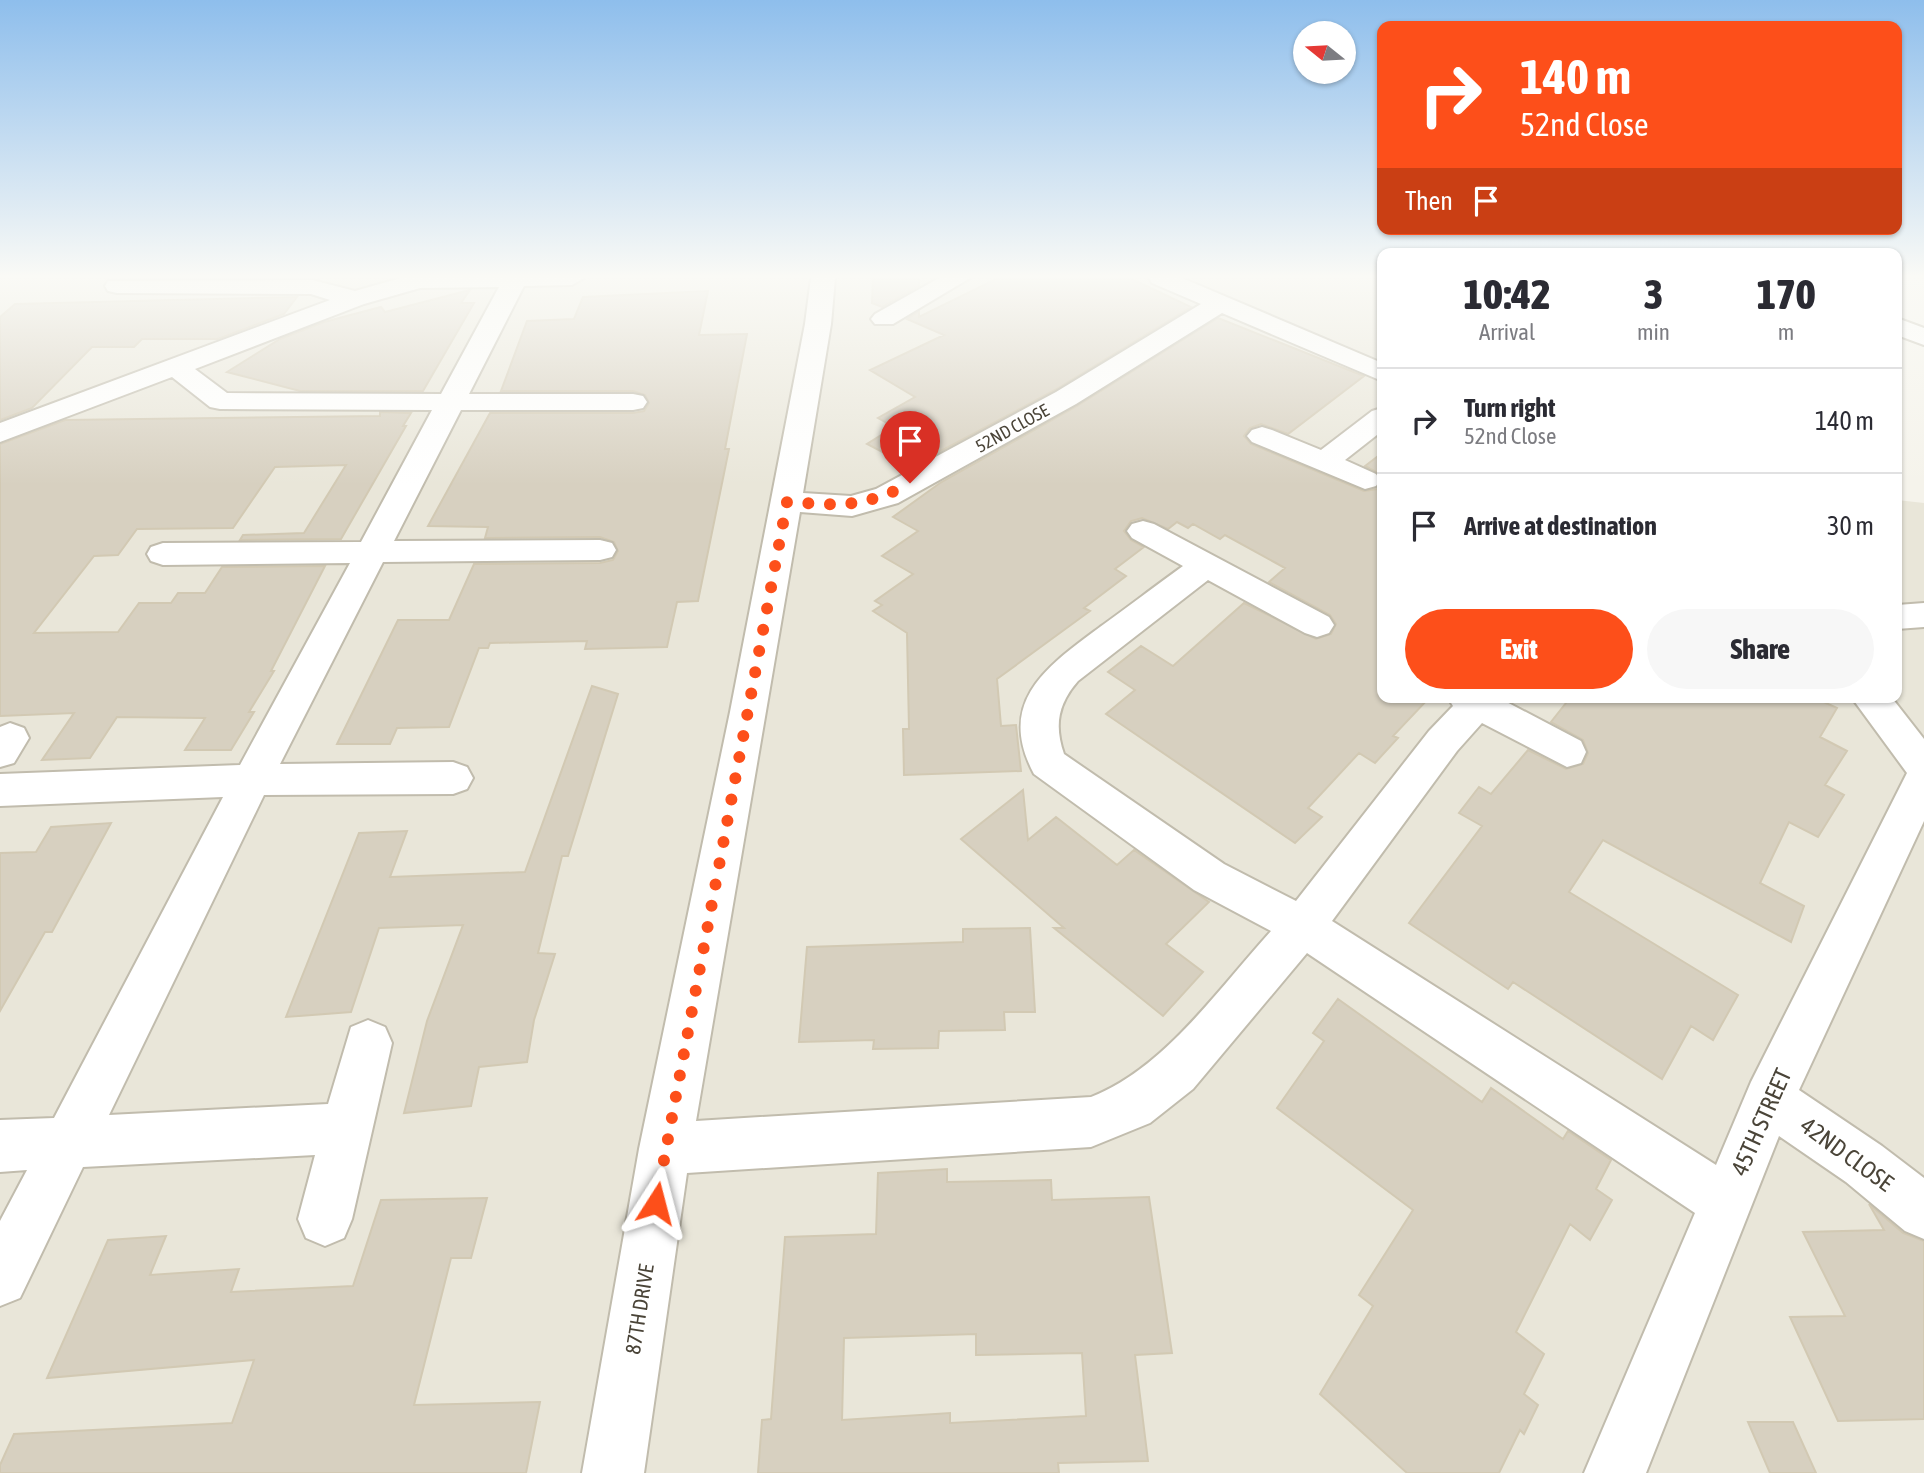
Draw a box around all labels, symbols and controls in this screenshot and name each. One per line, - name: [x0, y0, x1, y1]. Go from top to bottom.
- north arrow: [1293, 21, 1356, 84]
- map controls: [1293, 21, 1356, 84]
- text: 140 m: [1520, 48, 1631, 104]
- icon: right: [1405, 49, 1496, 140]
- text: 52nd Close: [1520, 106, 1649, 143]
- icon: arrive: [1467, 182, 1505, 220]
- text: Then: [1405, 186, 1453, 216]
- text: 10:42: [1463, 270, 1551, 318]
- text: 3: [1644, 270, 1663, 318]
- text: 170: [1756, 270, 1816, 318]
- text: Arrival: [1479, 319, 1535, 345]
- text: min: [1637, 319, 1670, 345]
- text: m: [1778, 319, 1794, 345]
- text: Turn right: [1464, 393, 1555, 423]
- street label: 52ND CLOSE: [972, 399, 1053, 457]
- icon: right: [1405, 402, 1443, 440]
- text: 140 m: [1815, 406, 1874, 436]
- pin: [880, 411, 940, 483]
- icon: arrive: [891, 422, 929, 460]
- text: 52nd Close: [1464, 423, 1556, 449]
- icon: arrive: [1405, 507, 1443, 545]
- text: Arrive at destination: [1464, 511, 1657, 541]
- text: 30 m: [1827, 511, 1874, 541]
- button: Exit: [1405, 609, 1633, 689]
- button: Share: [1647, 609, 1874, 689]
- street label: 45TH STREET: [1725, 1064, 1797, 1180]
- street label: 42ND CLOSE: [1796, 1112, 1898, 1196]
- position arrow: [619, 1166, 693, 1240]
- street label: 87TH DRIVE: [620, 1262, 658, 1356]

